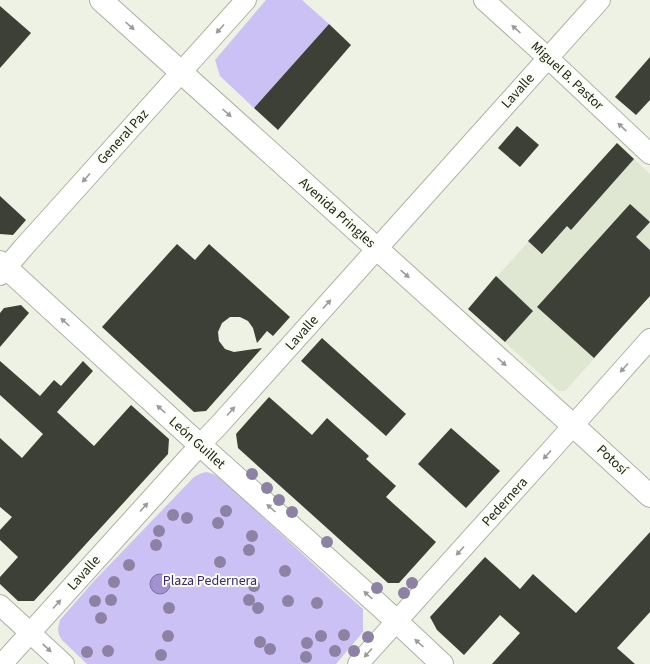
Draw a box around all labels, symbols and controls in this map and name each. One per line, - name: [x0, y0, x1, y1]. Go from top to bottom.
- one-way arrow: [125, 21, 135, 31]
- one-way arrow: [215, 24, 225, 34]
- one-way arrow: [511, 24, 521, 34]
- street label: Miguel B. Pastor: [526, 37, 608, 115]
- street label: Lavalle: [497, 69, 539, 113]
- street label: General Paz: [93, 105, 153, 169]
- one-way arrow: [222, 108, 231, 117]
- one-way arrow: [617, 123, 626, 132]
- one-way arrow: [82, 173, 91, 183]
- street label: Avenida Pringles: [294, 173, 380, 253]
- one-way arrow: [400, 270, 411, 279]
- one-way arrow: [322, 299, 332, 309]
- street label: Lavalle: [281, 311, 323, 355]
- one-way arrow: [60, 317, 70, 326]
- one-way arrow: [497, 357, 507, 366]
- one-way arrow: [619, 363, 629, 373]
- one-way arrow: [155, 405, 166, 414]
- one-way arrow: [227, 406, 236, 417]
- street label: León Guillet: [164, 412, 230, 474]
- street label: Potosí: [592, 440, 633, 480]
- one-way arrow: [543, 449, 552, 460]
- street label: Pedernera: [477, 473, 533, 531]
- one-way arrow: [139, 502, 148, 513]
- one-way arrow: [265, 504, 276, 513]
- one-way arrow: [456, 546, 465, 556]
- street label: Lavalle: [63, 551, 105, 595]
- park label: Plaza Pedernera: [163, 571, 257, 591]
- one-way arrow: [362, 590, 373, 599]
- one-way arrow: [52, 599, 61, 609]
- one-way arrow: [414, 638, 424, 648]
- one-way arrow: [42, 644, 52, 653]
- one-way arrow: [363, 648, 372, 658]

